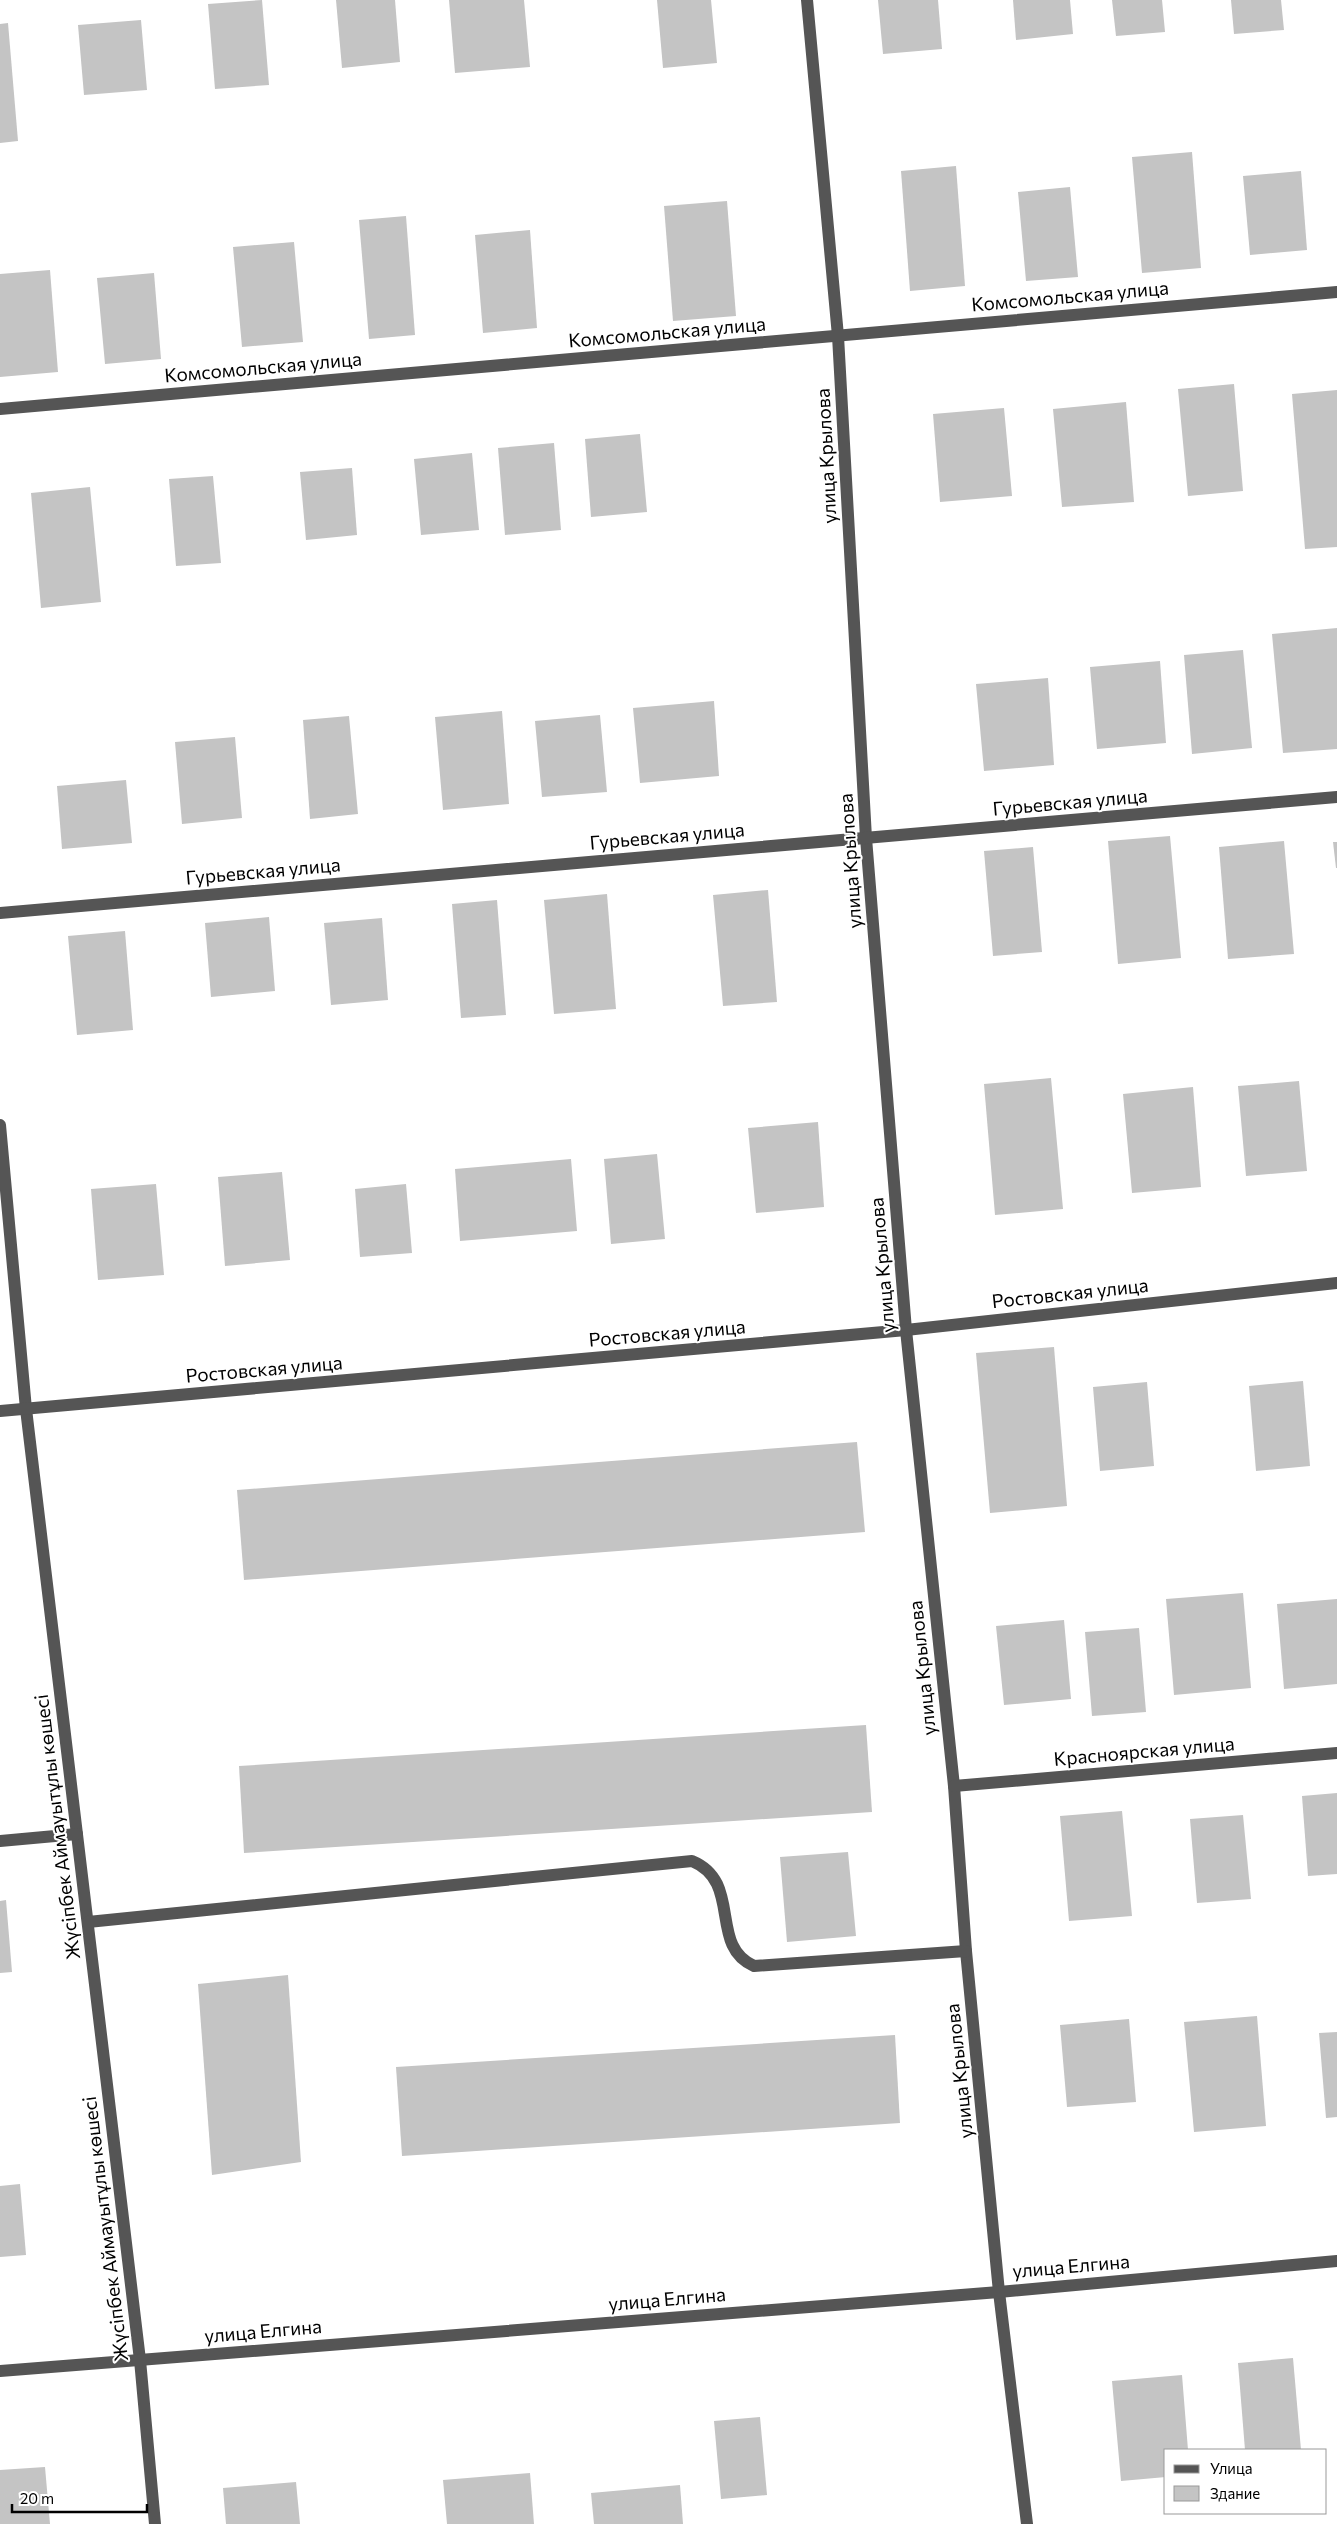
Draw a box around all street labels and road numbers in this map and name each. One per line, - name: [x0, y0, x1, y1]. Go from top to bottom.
- street label: Комсомольская улица: [970, 275, 1170, 316]
- street label: Комсомольская улица: [567, 311, 767, 352]
- street label: Комсомольская улица: [163, 346, 363, 387]
- street label: улица Крылова: [810, 388, 841, 524]
- street label: Гурьевская улица: [992, 783, 1148, 820]
- street label: улица Крылова: [833, 793, 866, 929]
- street label: Гурьевская улица: [589, 817, 745, 854]
- street label: Гурьевская улица: [185, 852, 341, 889]
- street label: улица Крылова: [864, 1197, 899, 1334]
- street label: Ростовская улица: [990, 1273, 1150, 1312]
- street label: Ростовская улица: [587, 1314, 746, 1351]
- street label: Ростовская улица: [184, 1350, 343, 1387]
- street label: улица Крылова: [903, 1599, 940, 1737]
- street label: Жүсіпбек Аймауытұлы көшесі: [29, 1693, 84, 1961]
- street label: Красноярская улица: [1053, 1731, 1235, 1770]
- street label: улица Крылова: [940, 2002, 977, 2140]
- street label: Жүсіпбек Аймауытұлы көшесі: [77, 2095, 132, 2363]
- street label: улица Елгина: [1011, 2249, 1131, 2282]
- street label: улица Елгина: [607, 2282, 727, 2315]
- street label: улица Елгина: [203, 2314, 323, 2347]

